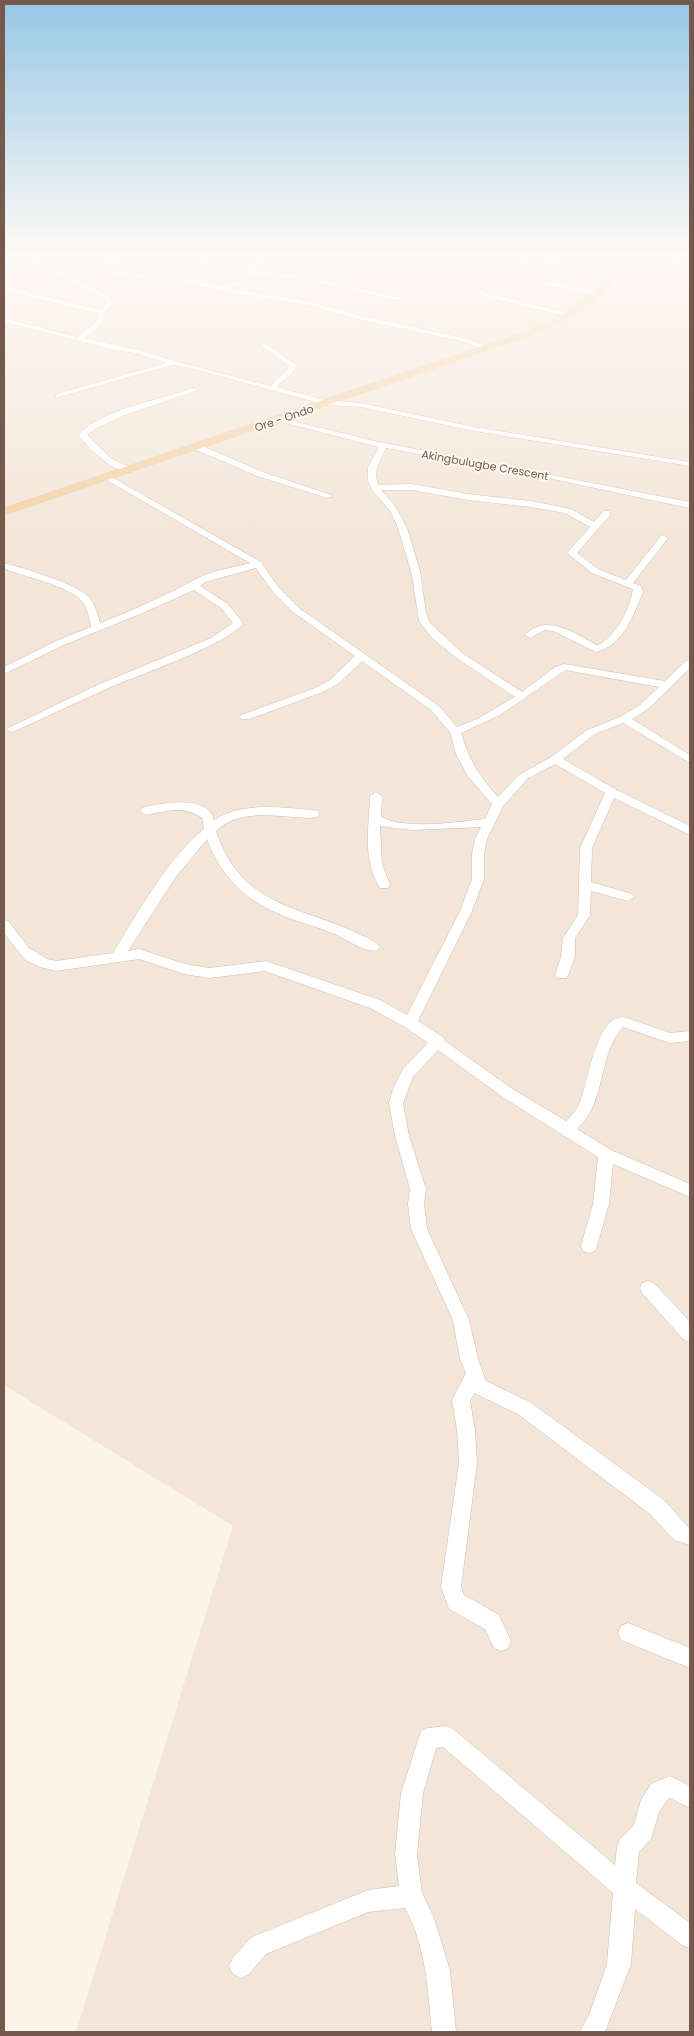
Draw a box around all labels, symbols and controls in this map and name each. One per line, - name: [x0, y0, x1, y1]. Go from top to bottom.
- street label: Ore - Ondo: [252, 400, 316, 436]
- street label: Akingbulugbe Crescent: [420, 446, 550, 484]

